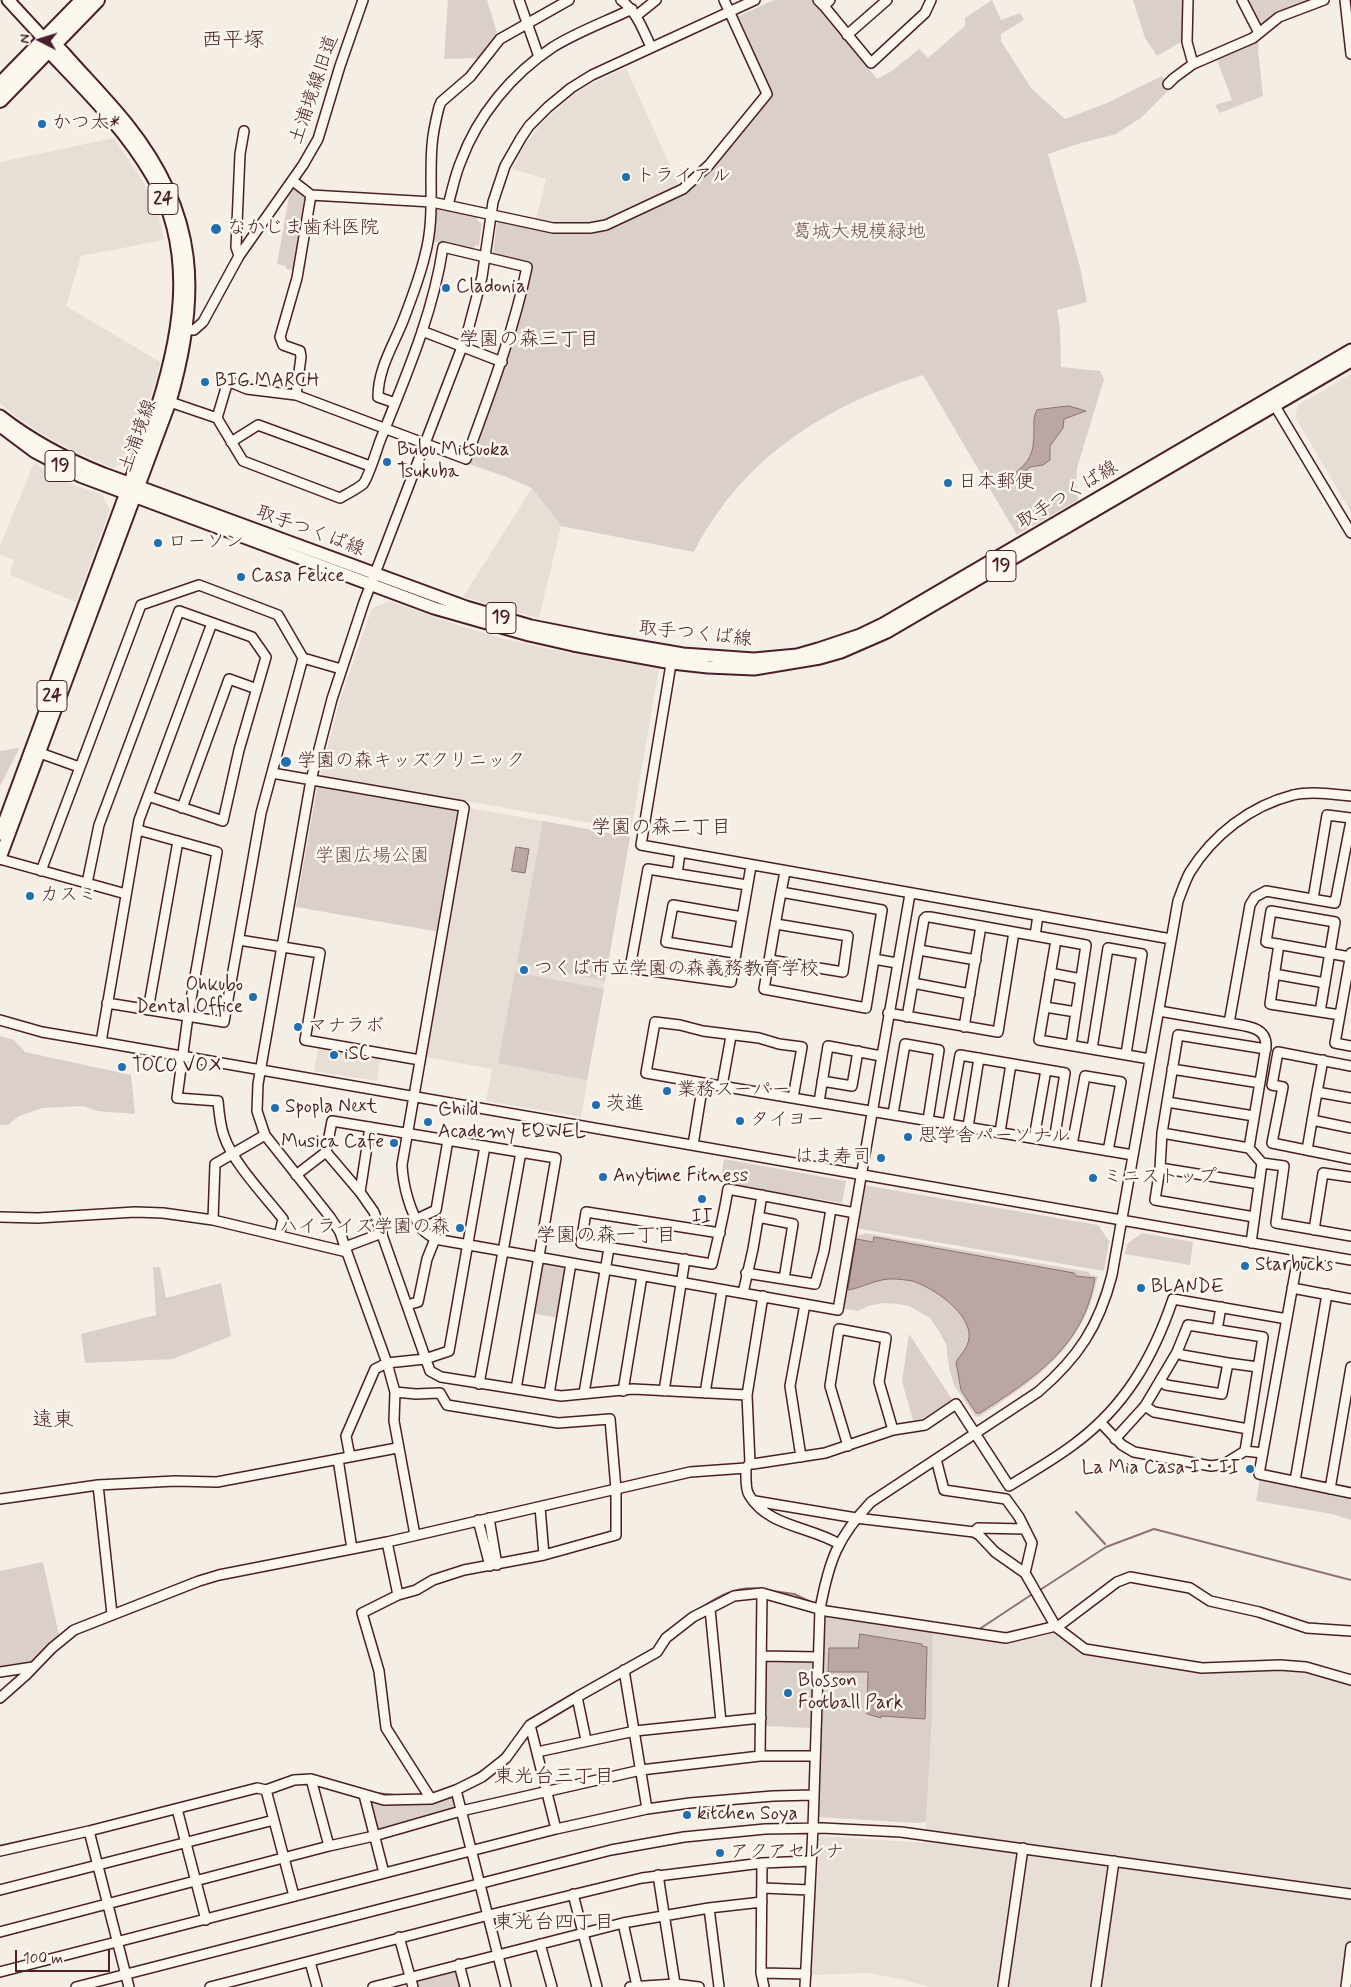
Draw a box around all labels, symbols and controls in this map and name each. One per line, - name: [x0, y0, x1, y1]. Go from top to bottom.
- north arrow: [15, 15, 65, 65]
- district label: 西平塚: [202, 29, 264, 55]
- street label: 土浦境線旧道: [286, 32, 344, 148]
- text: N: [16, 33, 34, 44]
- place label: かつ太*: [52, 113, 121, 135]
- marker: かつ太*: [36, 118, 48, 130]
- place label: トライアル: [636, 166, 731, 188]
- marker: トライアル: [620, 171, 632, 183]
- road number: 24: [148, 183, 178, 214]
- place label: なかじま歯科医院: [227, 218, 379, 240]
- marker: なかじま歯科医院: [209, 222, 223, 236]
- park label: 葛城大規模緑地: [793, 222, 925, 244]
- place label: Cladonia: [456, 277, 526, 299]
- marker: Cladonia: [440, 282, 452, 294]
- district label: 学園の森三丁目: [459, 329, 599, 353]
- place label: BIG MARCH: [215, 371, 319, 393]
- marker: BIG MARCH: [199, 376, 211, 388]
- street label: 土浦境線: [115, 396, 163, 476]
- place label: Bubu Mitsuoka Tsukuba: [397, 440, 510, 484]
- road number: 19: [45, 451, 75, 482]
- marker: Bubu Mitsuoka Tsukuba: [381, 456, 393, 468]
- street label: 取手つくば線: [1013, 457, 1123, 535]
- place label: 日本郵便: [958, 472, 1034, 494]
- marker: 日本郵便: [942, 477, 954, 489]
- street label: 取手つくば線: [253, 502, 367, 562]
- place label: ローソン: [168, 532, 244, 554]
- marker: ローソン: [152, 537, 164, 549]
- road number: 19: [986, 550, 1016, 582]
- place label: Casa Felice: [251, 566, 345, 588]
- marker: Casa Felice: [235, 571, 247, 583]
- road number: 19: [486, 602, 516, 634]
- street label: 取手つくば線: [637, 618, 753, 652]
- road number: 24: [37, 680, 67, 711]
- place label: 学園の森キッズクリニック: [297, 751, 525, 773]
- marker: 学園の森キッズクリニック: [279, 755, 293, 769]
- district label: 学園の森二丁目: [591, 817, 731, 841]
- park label: 学園広場公園: [315, 846, 429, 868]
- place label: カスミ: [40, 885, 97, 907]
- marker: カスミ: [24, 890, 36, 902]
- place label: つくば市立学園の森義務教育学校: [534, 959, 819, 981]
- marker: つくば市立学園の森義務教育学校: [518, 964, 530, 976]
- place label: Ohkubo Dental Office: [136, 975, 243, 1019]
- marker: Ohkubo Dental Office: [247, 991, 259, 1003]
- place label: マナラボ: [308, 1016, 384, 1038]
- marker: マナラボ: [292, 1021, 304, 1033]
- place label: iSC: [344, 1044, 370, 1066]
- marker: iSC: [328, 1049, 340, 1061]
- place label: TOCO VOX: [132, 1056, 222, 1078]
- marker: TOCO VOX: [116, 1061, 128, 1073]
- place label: 業務スーパー: [677, 1080, 790, 1102]
- marker: 業務スーパー: [661, 1085, 673, 1097]
- place label: 茨進: [606, 1094, 644, 1116]
- place label: Spopla Next: [285, 1097, 378, 1119]
- marker: 茨進: [590, 1099, 602, 1111]
- place label: Child Academy EQWEL: [438, 1100, 586, 1144]
- marker: Spopla Next: [269, 1102, 281, 1114]
- place label: タイヨー: [750, 1110, 825, 1132]
- marker: タイヨー: [734, 1115, 746, 1127]
- marker: Child Academy EQWEL: [422, 1116, 434, 1128]
- place label: 思学舎パーソナル: [918, 1126, 1070, 1148]
- marker: 思学舎パーソナル: [902, 1131, 914, 1143]
- place label: Musica Cafe: [281, 1132, 384, 1154]
- marker: Musica Cafe: [388, 1137, 400, 1149]
- place label: はま寿司: [795, 1147, 871, 1169]
- marker: はま寿司: [875, 1152, 887, 1164]
- place label: Anytime Fitness: [613, 1166, 748, 1188]
- place label: ミニストップ: [1103, 1167, 1217, 1189]
- marker: Anytime Fitness: [597, 1171, 609, 1183]
- marker: ミニストップ: [1087, 1172, 1099, 1184]
- marker: II: [696, 1193, 708, 1205]
- place label: II: [692, 1207, 712, 1229]
- place label: ハイライズ学園の森: [279, 1217, 450, 1239]
- marker: ハイライズ学園の森: [454, 1222, 466, 1234]
- district label: 学園の森一丁目: [536, 1225, 676, 1249]
- place label: Starbucks: [1255, 1255, 1333, 1277]
- marker: Starbucks: [1239, 1260, 1251, 1272]
- place label: BLANDE: [1151, 1277, 1224, 1299]
- marker: BLANDE: [1135, 1282, 1147, 1294]
- district label: 遠東: [32, 1409, 74, 1435]
- place label: La Mia Casa I・II: [1082, 1458, 1240, 1480]
- marker: La Mia Casa I・II: [1244, 1463, 1256, 1475]
- place label: Blosson Football Park: [798, 1671, 903, 1715]
- marker: Blosson Football Park: [782, 1687, 794, 1699]
- district label: 東光台三丁目: [494, 1766, 614, 1790]
- place label: kitchen Soya: [697, 1804, 798, 1826]
- marker: kitchen Soya: [681, 1809, 693, 1821]
- place label: アクアセレナ: [730, 1842, 844, 1864]
- marker: アクアセレナ: [714, 1847, 726, 1859]
- district label: 東光台四丁目: [494, 1912, 614, 1936]
- scale bar: [18, 1940, 112, 1972]
- text: 100 m: [23, 1949, 63, 1969]

